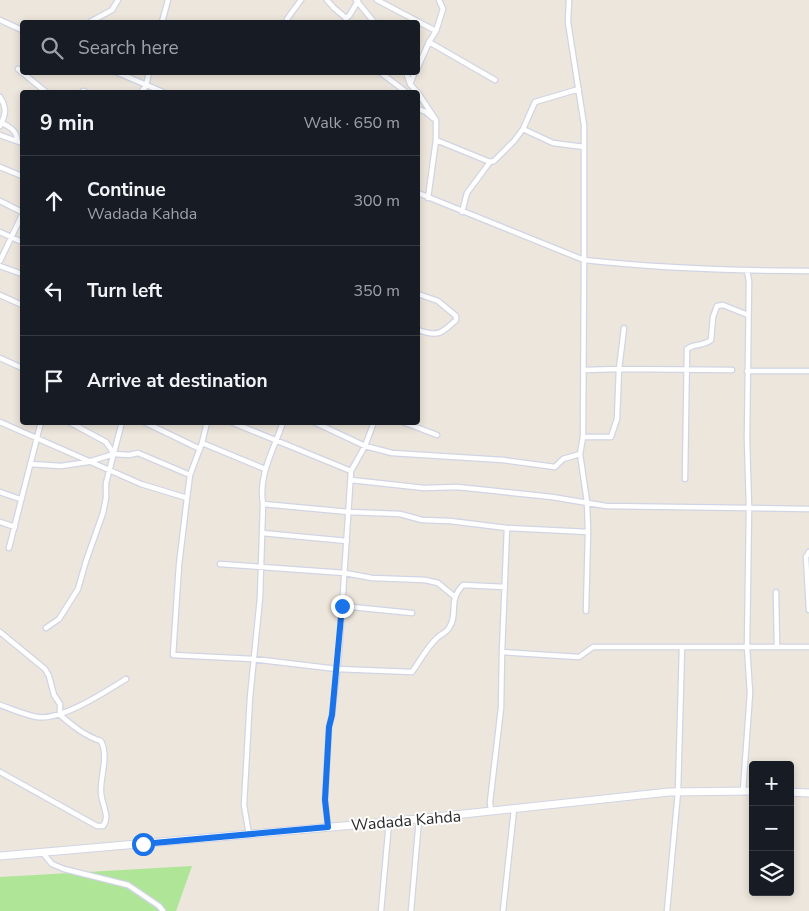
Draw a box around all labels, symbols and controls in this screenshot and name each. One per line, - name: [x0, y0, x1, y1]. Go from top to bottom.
- search box: [20, 20, 420, 75]
- icon: search: [38, 34, 66, 62]
- text: Search here: [78, 35, 179, 61]
- text: 9 min: [40, 109, 94, 137]
- text: Walk · 650 m: [304, 112, 400, 134]
- text: Continue: [87, 177, 166, 203]
- icon: ahead: [40, 187, 68, 215]
- text: 300 m: [353, 190, 400, 212]
- text: Wadada Kahda: [87, 203, 197, 225]
- icon: left: [40, 277, 68, 305]
- text: Turn left: [87, 278, 162, 304]
- text: 350 m: [353, 280, 400, 302]
- icon: arrive: [40, 367, 68, 395]
- text: Arrive at destination: [87, 368, 268, 394]
- route end: [331, 595, 354, 618]
- map controls: [749, 761, 794, 896]
- button: +: [749, 761, 794, 806]
- street label: Wadada Kahda: [350, 805, 462, 837]
- button: −: [749, 806, 794, 851]
- route start: [132, 833, 155, 856]
- button: layers: [749, 851, 794, 896]

